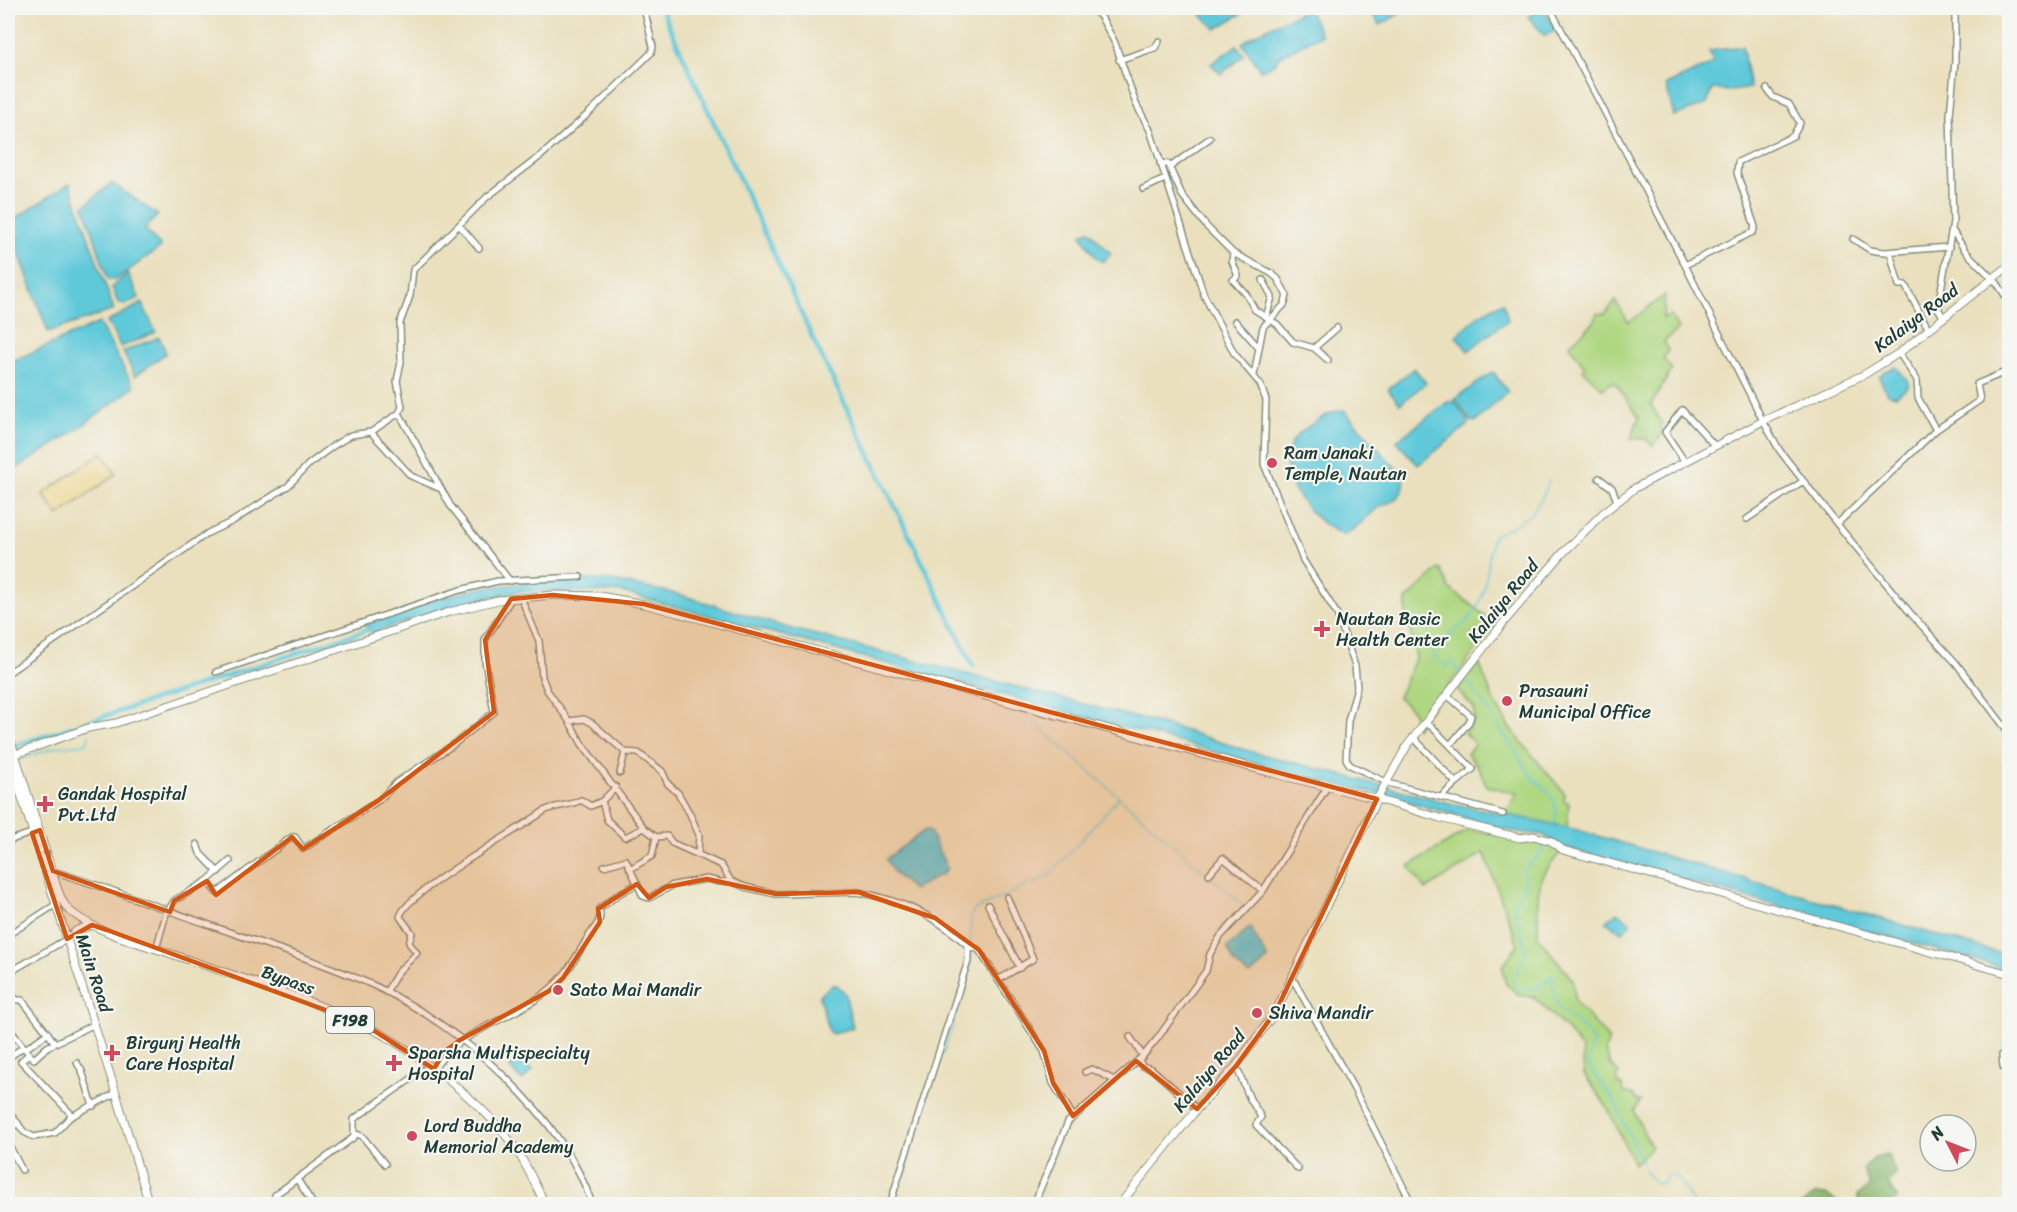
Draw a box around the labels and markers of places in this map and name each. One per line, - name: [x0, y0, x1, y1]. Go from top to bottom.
- place label: Ram Janaki Temple, Nautan: [1284, 437, 1407, 490]
- marker: Ram Janaki Temple, Nautan: [1265, 456, 1279, 470]
- place label: Nautan Basic Health Center: [1336, 603, 1450, 656]
- marker: Nautan Basic Health Center: [1313, 620, 1331, 638]
- place label: Prasauni Municipal Office: [1519, 675, 1651, 728]
- marker: Prasauni Municipal Office: [1500, 694, 1514, 708]
- place label: Gandak Hospital Pvt.Ltd: [58, 778, 187, 831]
- marker: Gandak Hospital Pvt.Ltd: [36, 795, 54, 813]
- place label: Sato Mai Mandir: [570, 974, 703, 1006]
- marker: Sato Mai Mandir: [551, 983, 565, 997]
- place label: Shiva Mandir: [1269, 997, 1374, 1029]
- marker: Shiva Mandir: [1250, 1006, 1264, 1020]
- place label: Birgunj Health Care Hospital: [126, 1027, 241, 1080]
- place label: Sparsha Multispecialty Hospital: [408, 1037, 590, 1090]
- marker: Birgunj Health Care Hospital: [103, 1044, 121, 1062]
- marker: Sparsha Multispecialty Hospital: [385, 1054, 403, 1072]
- place label: Lord Buddha Memorial Academy: [424, 1110, 574, 1163]
- marker: Lord Buddha Memorial Academy: [405, 1129, 419, 1143]

